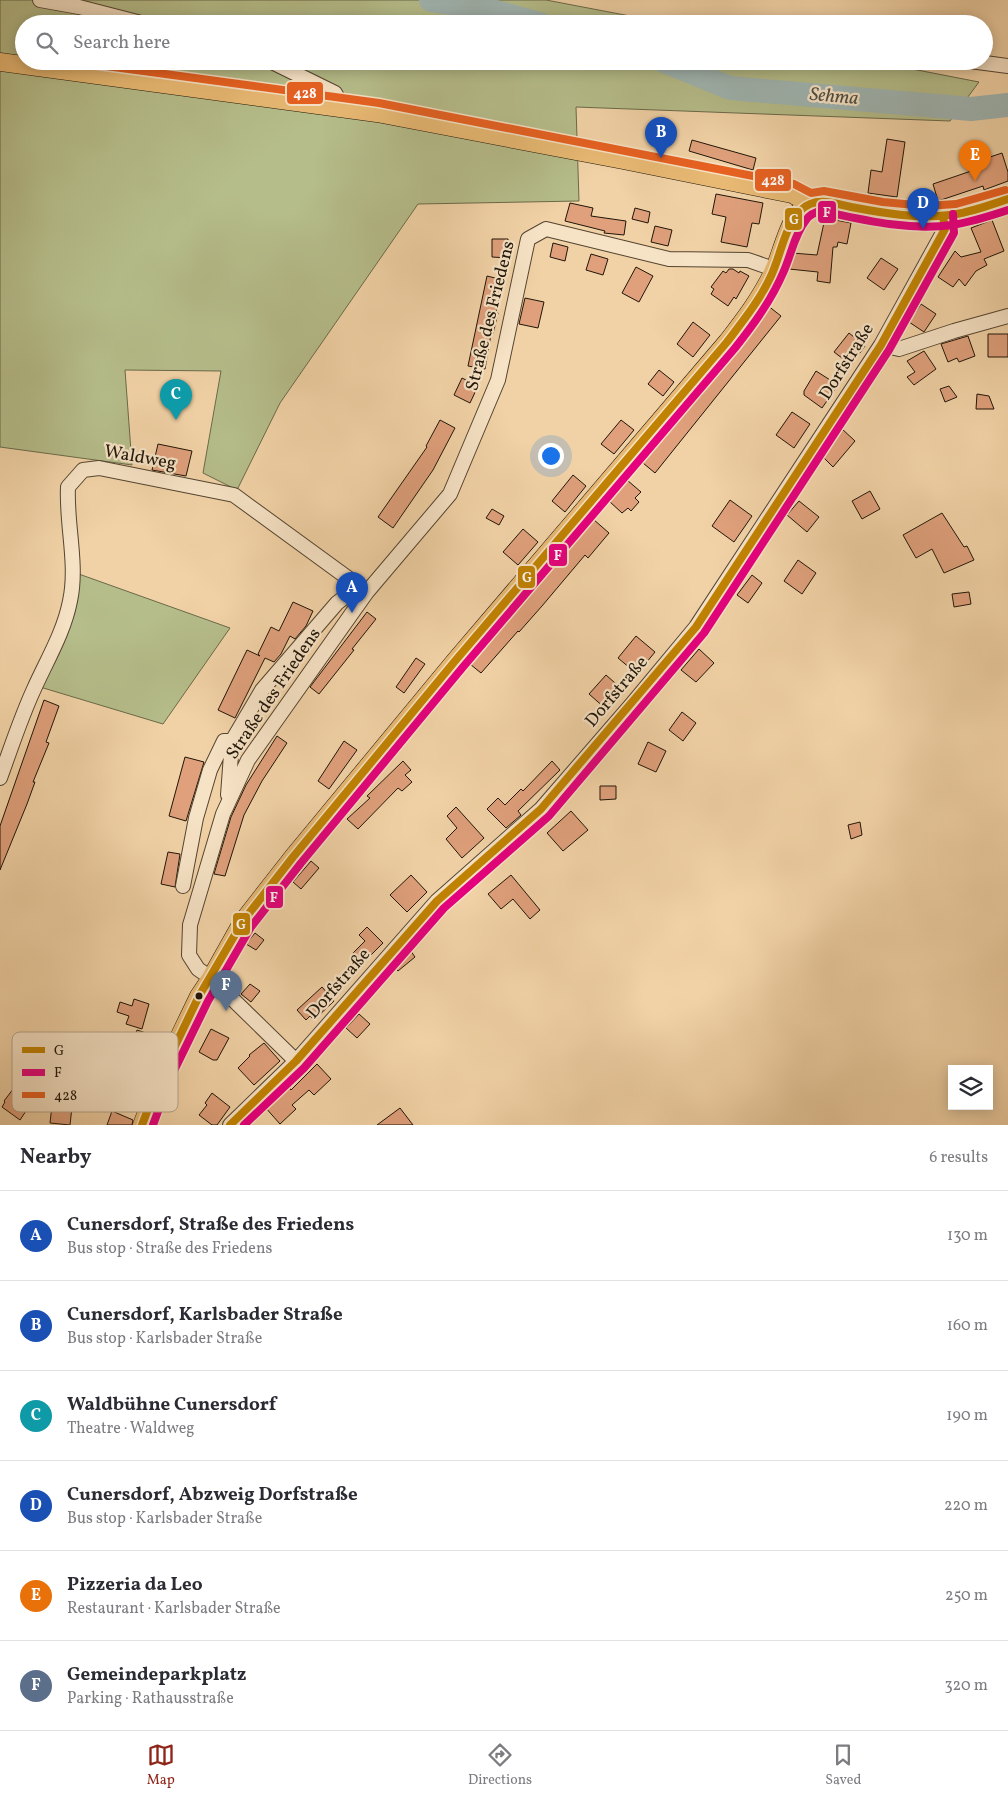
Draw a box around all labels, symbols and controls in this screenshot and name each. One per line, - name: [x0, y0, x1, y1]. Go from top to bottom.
- search box: [15, 15, 993, 70]
- icon: search: [33, 29, 61, 57]
- text: Search here: [73, 30, 170, 56]
- line badge: 428: [286, 81, 324, 105]
- water label: Sehma: [809, 82, 859, 112]
- text: 428: [293, 85, 317, 104]
- pin: B: [645, 117, 677, 158]
- pin: E: [959, 140, 991, 181]
- line badge: 428: [754, 168, 792, 192]
- text: 428: [761, 172, 785, 191]
- pin: D: [907, 188, 939, 229]
- line badge: F: [817, 200, 837, 224]
- text: F: [823, 204, 831, 223]
- line badge: G: [784, 207, 803, 231]
- text: G: [789, 211, 799, 230]
- street label: Straße des Friedens: [460, 238, 522, 394]
- street label: Dorfstraße: [814, 319, 880, 405]
- pin: C: [160, 379, 192, 420]
- street label: Waldweg: [102, 439, 178, 477]
- your location: [538, 443, 564, 469]
- line badge: F: [548, 543, 568, 567]
- text: F: [554, 547, 562, 566]
- line badge: G: [517, 565, 536, 589]
- text: G: [522, 569, 532, 588]
- pin: A: [336, 572, 368, 613]
- street label: Straße des Friedens: [221, 623, 327, 765]
- street label: Dorfstraße: [580, 651, 654, 733]
- line badge: F: [265, 885, 284, 909]
- text: F: [270, 889, 278, 908]
- line badge: G: [232, 912, 251, 936]
- text: G: [236, 916, 246, 935]
- street label: Dorfstraße: [301, 943, 377, 1025]
- pin: F: [210, 970, 242, 1011]
- unlabelled marker: [194, 991, 204, 1001]
- legend: [12, 1032, 178, 1112]
- text: G: [54, 1042, 64, 1061]
- text: F: [54, 1064, 62, 1083]
- map controls: [948, 1065, 993, 1110]
- button: layers: [948, 1065, 993, 1110]
- text: 428: [54, 1087, 77, 1106]
- text: Nearby: [20, 1143, 91, 1172]
- text: 6 results: [929, 1147, 988, 1169]
- text: Cunersdorf, Straße des Friedens: [67, 1212, 354, 1238]
- text: A: [30, 1225, 42, 1247]
- text: 130 m: [947, 1225, 988, 1247]
- text: Bus stop · Straße des Friedens: [67, 1238, 272, 1260]
- text: Cunersdorf, Karlsbader Straße: [67, 1302, 343, 1328]
- text: B: [31, 1315, 41, 1337]
- text: 160 m: [947, 1315, 988, 1337]
- text: Bus stop · Karlsbader Straße: [67, 1328, 262, 1350]
- text: Waldbühne Cunersdorf: [67, 1392, 276, 1418]
- text: C: [31, 1405, 41, 1427]
- text: 190 m: [946, 1405, 988, 1427]
- text: Theatre · Waldweg: [67, 1418, 195, 1440]
- text: Cunersdorf, Abzweig Dorfstraße: [67, 1482, 358, 1508]
- text: D: [30, 1495, 42, 1517]
- text: 220 m: [944, 1495, 988, 1517]
- text: Bus stop · Karlsbader Straße: [67, 1508, 262, 1530]
- text: Pizzeria da Leo: [67, 1572, 203, 1598]
- text: E: [31, 1585, 41, 1607]
- text: 250 m: [945, 1585, 988, 1607]
- text: Restaurant · Karlsbader Straße: [67, 1598, 281, 1620]
- text: Gemeindeparkplatz: [67, 1662, 247, 1688]
- text: F: [31, 1675, 41, 1697]
- text: 320 m: [944, 1675, 988, 1697]
- text: Parking · Rathausstraße: [67, 1688, 234, 1710]
- tab: Map: [147, 1741, 175, 1790]
- tab: Directions: [468, 1741, 532, 1790]
- tab: Saved: [825, 1741, 861, 1790]

